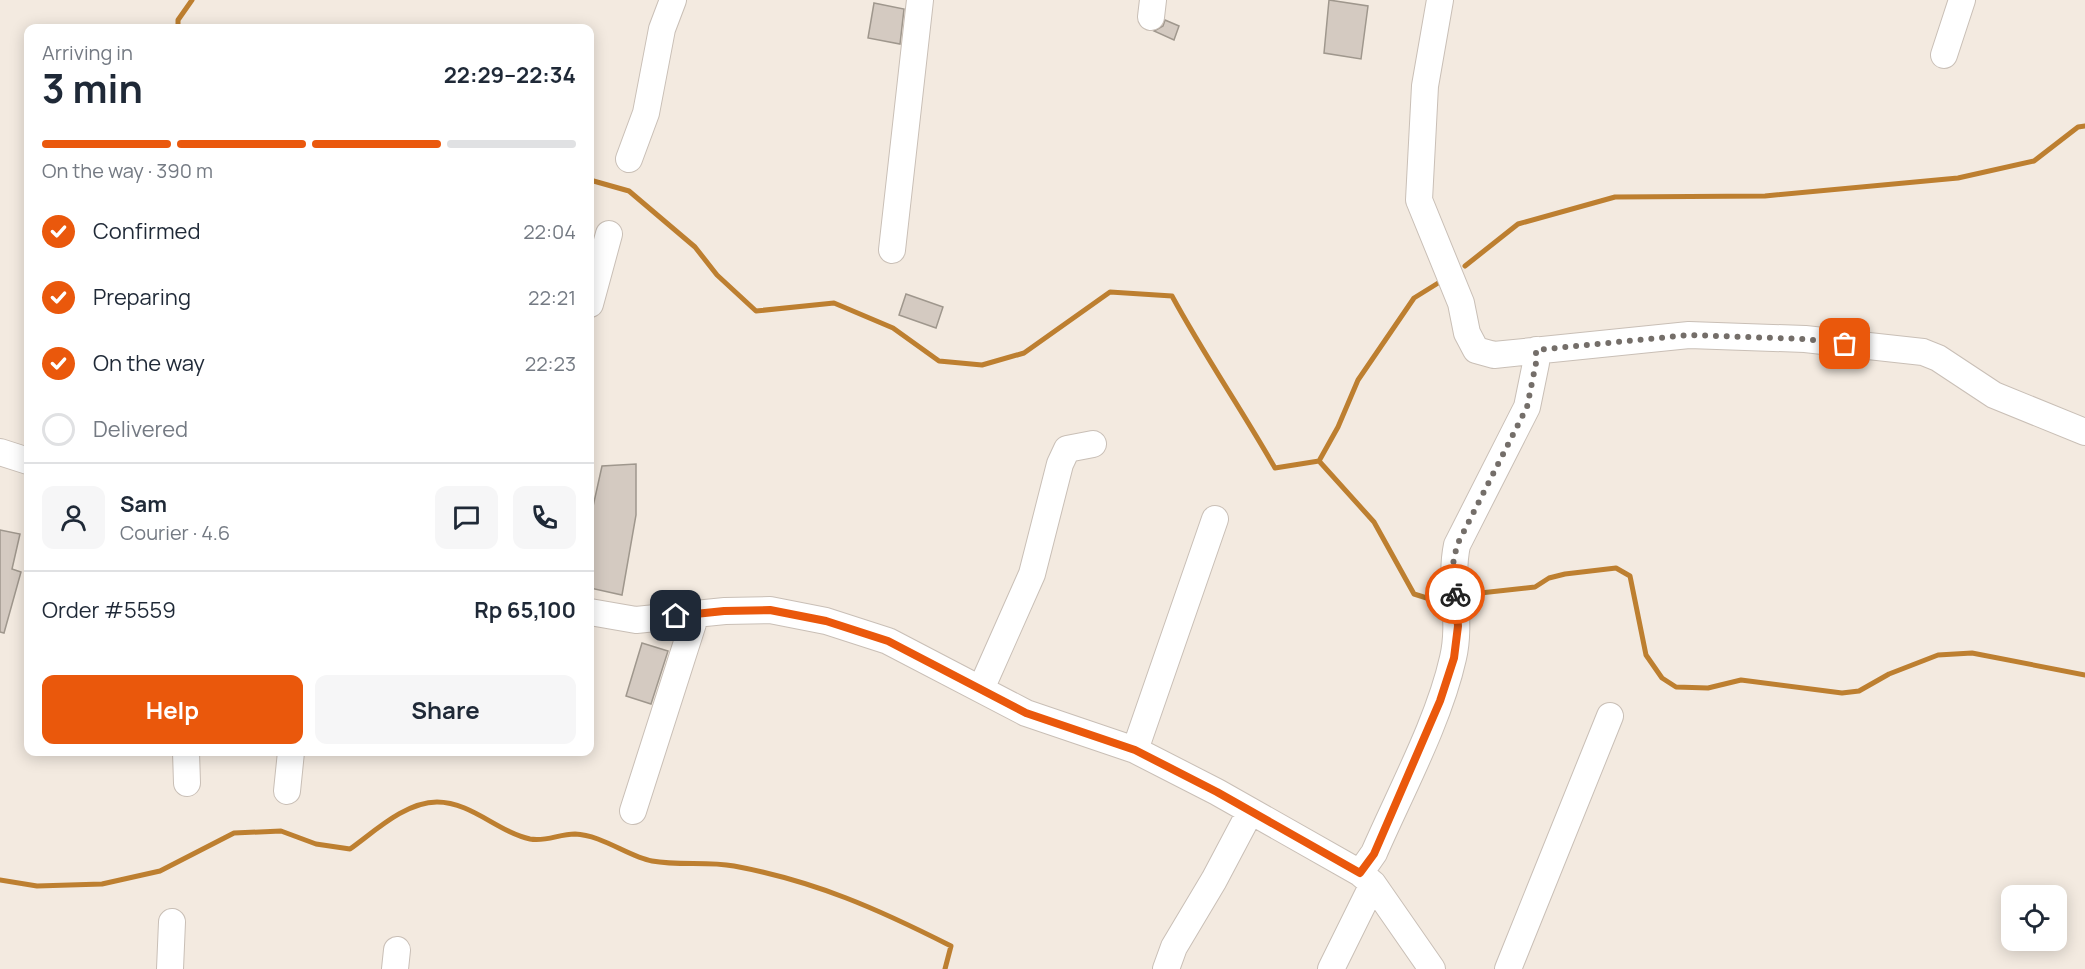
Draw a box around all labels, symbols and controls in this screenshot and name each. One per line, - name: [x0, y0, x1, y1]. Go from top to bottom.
- text: Arriving in: [42, 39, 133, 66]
- text: 22:29–22:34: [444, 60, 576, 90]
- text: 3 min: [42, 61, 143, 115]
- text: On the way · 390 m: [42, 157, 213, 184]
- icon: check: [42, 215, 75, 248]
- text: Confirmed: [93, 216, 201, 246]
- text: 22:04: [523, 218, 576, 245]
- icon: check: [42, 281, 75, 314]
- text: Preparing: [93, 282, 191, 312]
- text: 22:21: [528, 284, 576, 311]
- pin: [1819, 318, 1870, 369]
- icon: bag: [1828, 327, 1861, 360]
- icon: check: [42, 347, 75, 380]
- text: On the way: [93, 348, 205, 378]
- text: 22:23: [525, 350, 576, 377]
- text: Delivered: [93, 414, 188, 444]
- button: person: [42, 486, 105, 549]
- button: chat: [435, 486, 498, 549]
- button: phone: [513, 486, 576, 549]
- text: Sam: [120, 489, 167, 519]
- text: Courier · 4.6: [120, 519, 230, 546]
- courier: [1425, 564, 1485, 624]
- icon: bike: [1439, 578, 1472, 611]
- pin: [650, 590, 701, 641]
- text: Order #5559: [42, 595, 176, 625]
- text: Rp 65,100: [474, 595, 576, 625]
- icon: home: [659, 599, 692, 632]
- button: Help: [42, 675, 303, 744]
- button: Share: [315, 675, 576, 744]
- map controls: [2001, 885, 2067, 951]
- button: locate: [2001, 885, 2067, 951]

